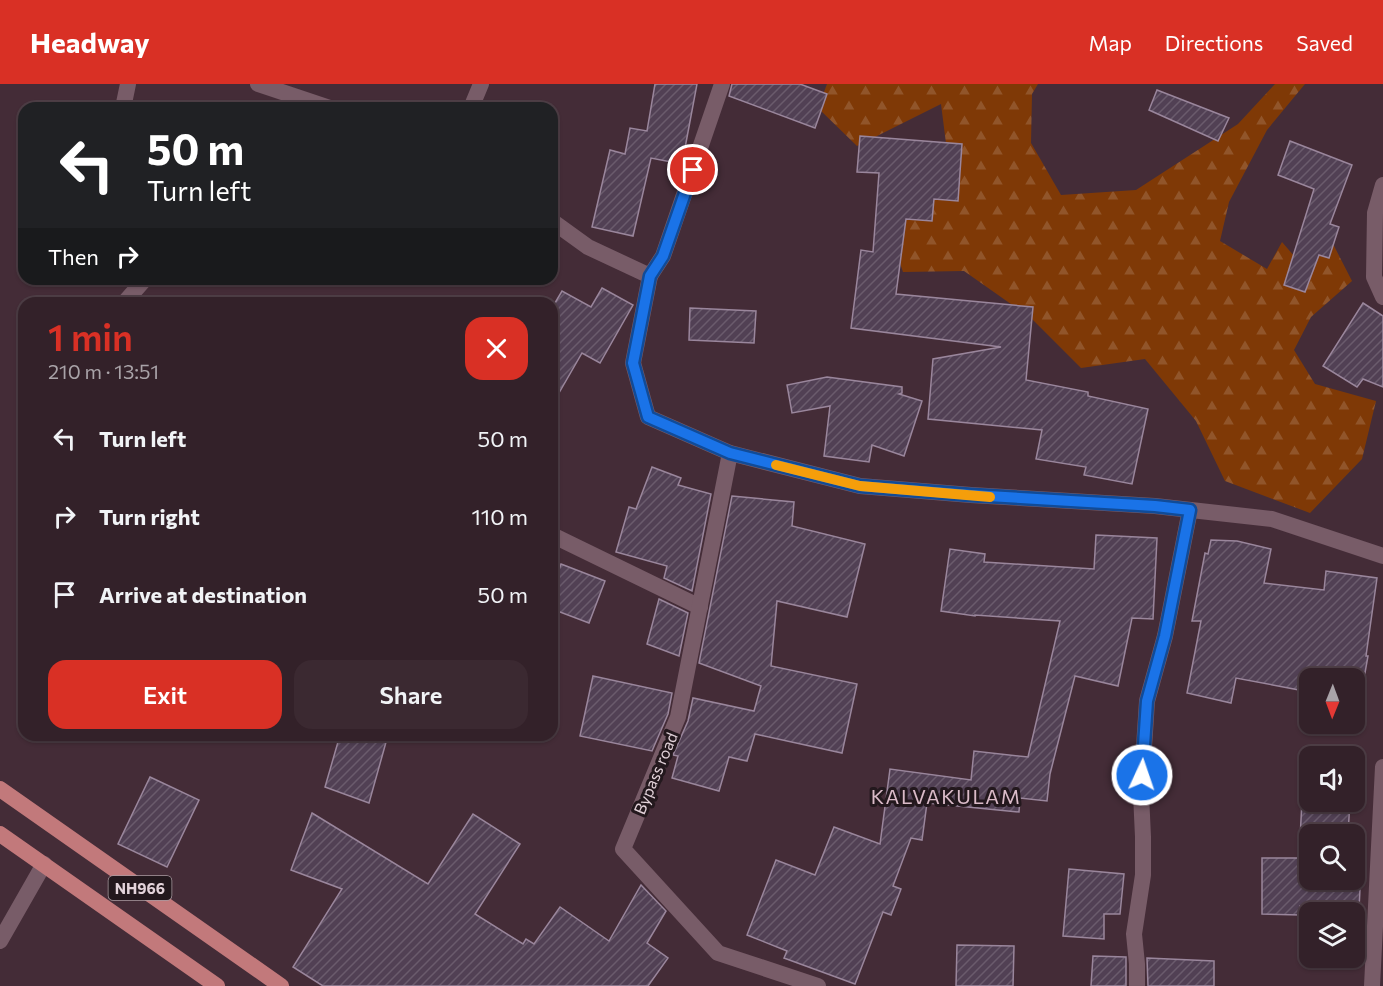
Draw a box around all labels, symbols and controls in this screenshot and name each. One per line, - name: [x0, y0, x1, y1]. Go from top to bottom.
- text: Headway: [30, 25, 150, 59]
- text: Map: [1089, 30, 1132, 55]
- text: Directions: [1165, 30, 1263, 55]
- text: Saved: [1296, 30, 1353, 55]
- text: 50 m: [147, 122, 244, 174]
- icon: left: [48, 126, 126, 204]
- pin: [667, 144, 718, 195]
- icon: arrive: [676, 153, 709, 186]
- text: Turn left: [147, 174, 251, 207]
- icon: right: [111, 240, 144, 273]
- text: Then: [48, 243, 99, 270]
- text: 1 min: [48, 314, 133, 358]
- button: close: [465, 317, 528, 380]
- text: 210 m · 13:51: [48, 359, 159, 383]
- icon: left: [48, 422, 81, 455]
- text: Turn left: [99, 425, 186, 452]
- text: 50 m: [478, 425, 528, 452]
- icon: right: [48, 500, 81, 533]
- text: Turn right: [99, 503, 200, 530]
- text: 110 m: [471, 503, 528, 530]
- icon: arrive: [48, 578, 81, 611]
- text: Arrive at destination: [99, 581, 307, 608]
- text: 50 m: [478, 581, 528, 608]
- button: Exit: [48, 660, 282, 729]
- button: Share: [294, 660, 528, 729]
- north arrow: [1299, 668, 1365, 734]
- map controls: [1299, 668, 1365, 968]
- street label: Bypass road: [629, 729, 681, 817]
- position arrow: [1110, 743, 1174, 807]
- button: sound: [1299, 746, 1365, 812]
- district label: KALVAKULAM: [871, 784, 1021, 808]
- button: search: [1299, 824, 1365, 890]
- road number: NH966: [108, 876, 172, 900]
- button: layers: [1299, 902, 1365, 968]

